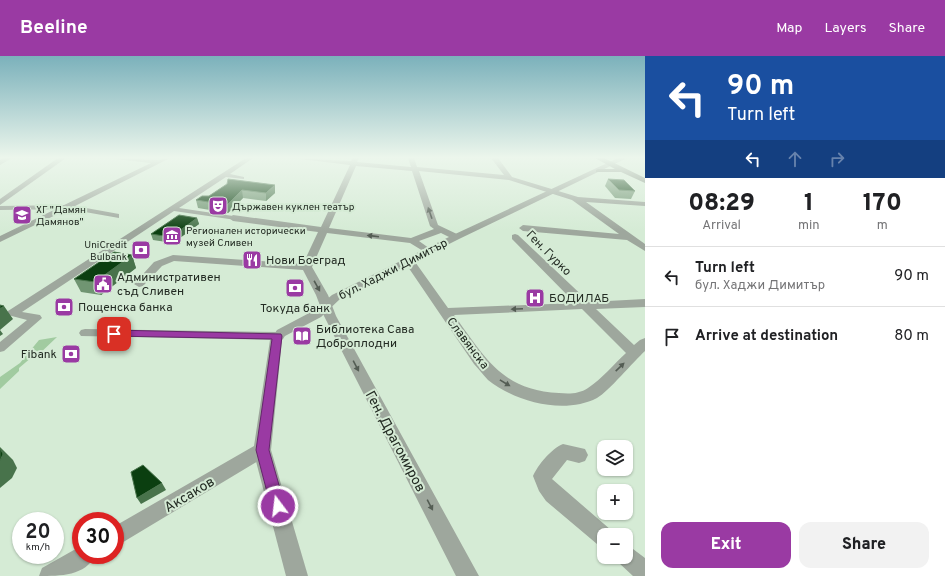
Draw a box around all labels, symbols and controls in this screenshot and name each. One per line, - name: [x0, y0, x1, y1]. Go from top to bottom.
- text: Beeline: [20, 16, 88, 40]
- text: Map: [776, 20, 802, 37]
- text: Layers: [824, 20, 866, 37]
- text: Share: [888, 20, 925, 37]
- text: 90 m: [727, 69, 794, 105]
- icon: left: [661, 72, 713, 124]
- text: Turn left: [727, 104, 795, 127]
- icon: left: [742, 148, 764, 170]
- icon: ahead: [784, 148, 806, 170]
- icon: right: [826, 148, 848, 170]
- text: 08:29: [688, 189, 755, 219]
- text: 1: [804, 189, 814, 219]
- text: 170: [863, 189, 902, 219]
- theatre icon: Държавен куклен театър: [207, 195, 229, 217]
- place label: Държавен куклен театър: [232, 201, 355, 214]
- school or university icon: ХГ "Дамян Дамянов": [11, 204, 33, 226]
- place label: ХГ "Дамян Дамянов": [36, 204, 86, 229]
- one-way arrow: [426, 206, 432, 218]
- text: Arrival: [702, 218, 741, 234]
- text: min: [798, 218, 820, 234]
- text: m: [877, 218, 888, 234]
- museum icon: Регионален исторически музей Сливен: [161, 225, 183, 247]
- place label: Регионален исторически музей Сливен: [186, 225, 306, 250]
- street label: Ген. Гурко: [522, 228, 575, 280]
- one-way arrow: [367, 233, 379, 239]
- street label: бул. Хаджи Димитър: [336, 235, 451, 304]
- place label: UniCredit Bulbank: [84, 239, 127, 264]
- bank icon: UniCredit Bulbank: [130, 239, 152, 261]
- restaurant icon: Нови Боеград: [241, 249, 263, 271]
- place label: Нови Боеград: [266, 253, 345, 269]
- text: Turn left: [695, 259, 755, 278]
- icon: left: [661, 266, 683, 288]
- text: 90 m: [894, 267, 929, 286]
- place label: Административен съд Сливен: [117, 270, 221, 300]
- public building icon: Административен съд Сливен: [92, 273, 114, 295]
- bank icon: Токуда банк: [284, 277, 306, 299]
- text: бул. Хаджи Димитър: [695, 278, 825, 294]
- one-way arrow: [314, 280, 321, 292]
- hospital icon: БОДИЛАБ: [524, 287, 546, 309]
- place label: БОДИЛАБ: [549, 291, 609, 307]
- bank icon: Пощенска банка: [53, 296, 75, 318]
- place label: Пощенска банка: [78, 300, 172, 316]
- place label: Токуда банк: [260, 301, 330, 317]
- one-way arrow: [511, 305, 523, 312]
- street label: Славянска: [442, 314, 492, 373]
- pin: [97, 317, 131, 351]
- place label: Библиотека Сава Доброплодни: [316, 322, 414, 352]
- icon: arrive: [103, 323, 125, 345]
- library icon: Библиотека Сава Доброплодни: [291, 325, 313, 347]
- icon: arrive: [661, 326, 683, 348]
- text: Arrive at destination: [695, 327, 838, 346]
- text: 80 m: [894, 327, 929, 346]
- bank icon: Fibank: [60, 343, 82, 365]
- place label: Fibank: [21, 347, 57, 363]
- one-way arrow: [353, 360, 359, 372]
- one-way arrow: [615, 362, 625, 372]
- one-way arrow: [499, 380, 511, 387]
- street label: Ген. Драгомиров: [361, 388, 428, 495]
- map controls: [597, 440, 633, 564]
- button: layers: [597, 440, 633, 476]
- street label: Аксаков: [162, 474, 218, 517]
- button: +: [597, 484, 633, 520]
- position arrow: [257, 485, 299, 527]
- one-way arrow: [427, 499, 434, 511]
- speed limit sign: 30: [72, 512, 124, 564]
- text: 20: [25, 520, 51, 546]
- button: Exit: [661, 522, 791, 568]
- button: Share: [799, 522, 929, 568]
- button: −: [597, 528, 633, 564]
- text: km/h: [26, 541, 50, 554]

